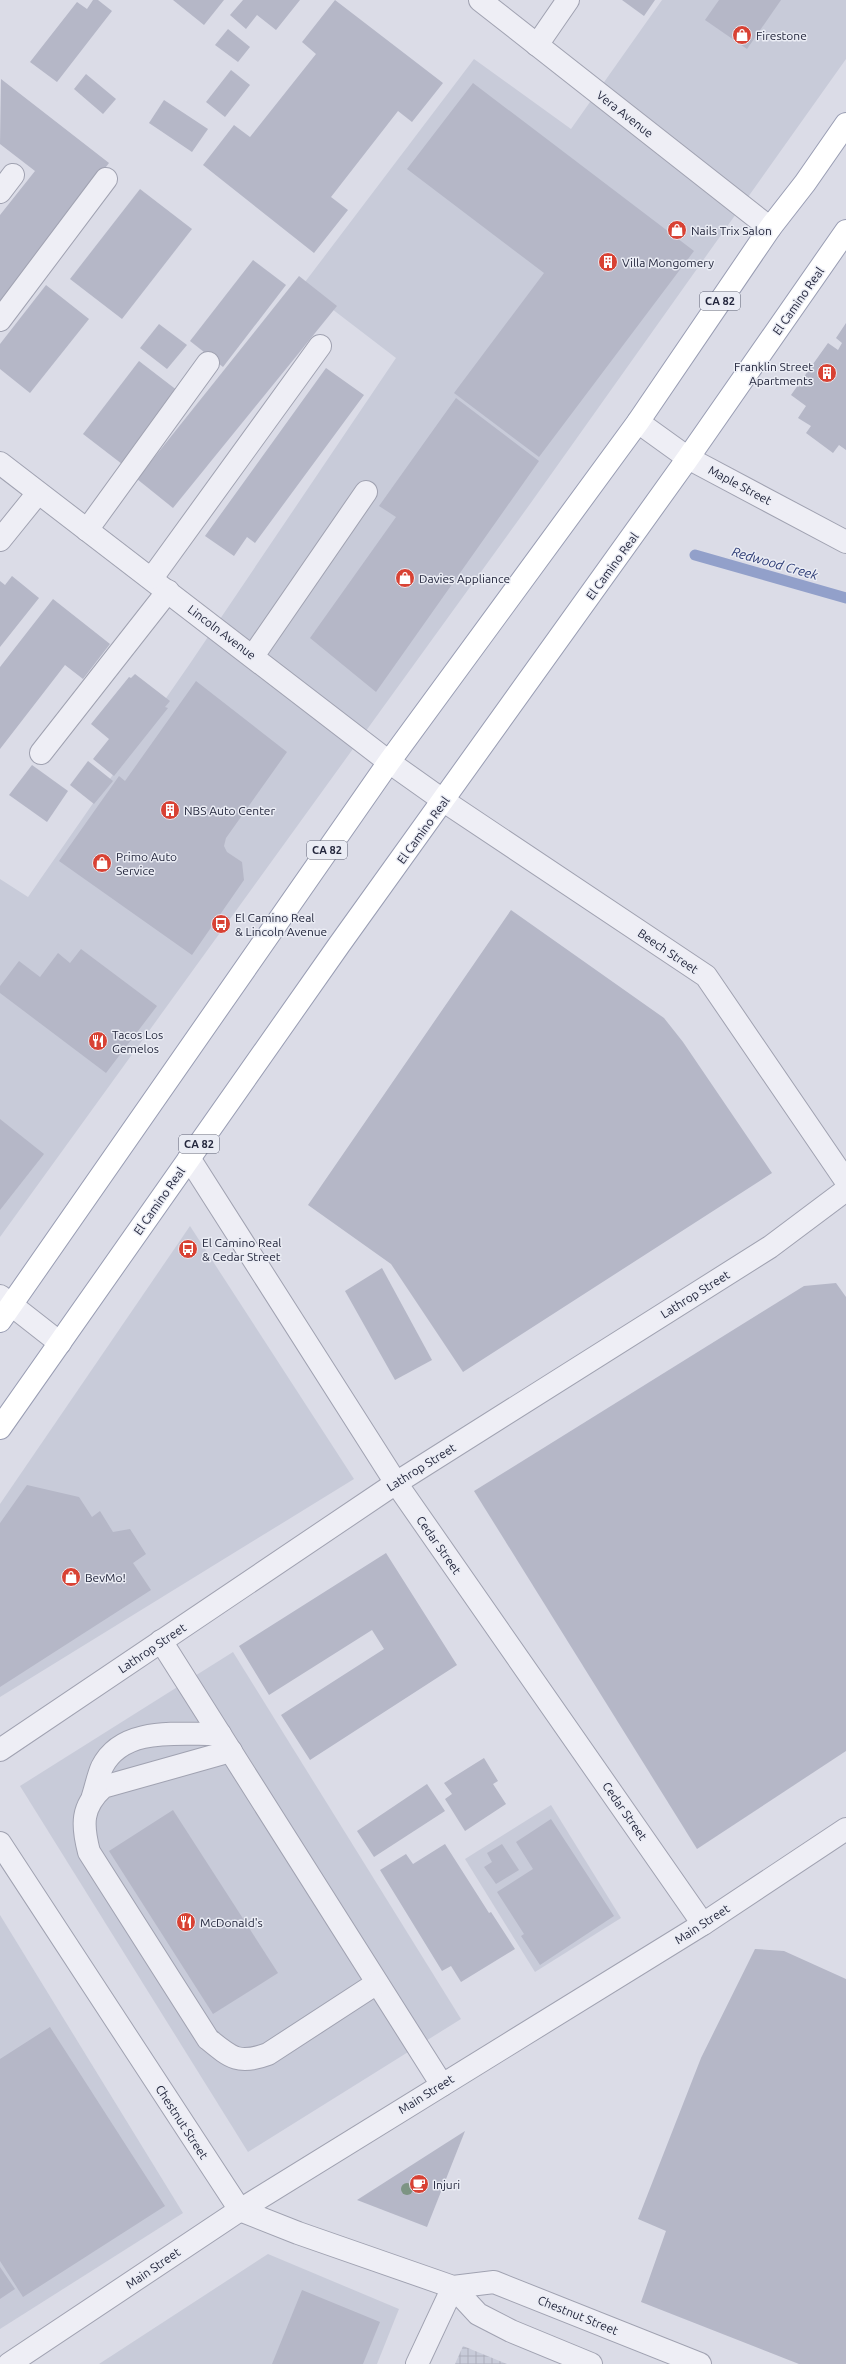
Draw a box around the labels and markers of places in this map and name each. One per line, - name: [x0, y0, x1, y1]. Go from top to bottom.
- shop icon: Firestone: [731, 24, 753, 46]
- place label: Firestone: [756, 29, 807, 42]
- shop icon: Nails Trix Salon: [666, 219, 688, 241]
- place label: Nails Trix Salon: [691, 224, 772, 237]
- building icon: Villa Mongomery: [597, 251, 619, 273]
- place label: Villa Mongomery: [622, 256, 714, 269]
- place label: Franklin Street Apartments: [734, 360, 813, 387]
- building icon: Franklin Street Apartments: [816, 362, 838, 384]
- shop icon: Davies Appliance: [394, 567, 416, 589]
- place label: Davies Appliance: [419, 572, 510, 585]
- building icon: NBS Auto Center: [159, 799, 181, 821]
- place label: NBS Auto Center: [184, 804, 275, 817]
- place label: Primo Auto Service: [116, 850, 177, 877]
- shop icon: Primo Auto Service: [91, 852, 113, 874]
- place label: El Camino Real & Lincoln Avenue: [235, 911, 327, 938]
- bus stop icon: El Camino Real & Lincoln Avenue: [210, 913, 232, 935]
- place label: Tacos Los Gemelos: [112, 1028, 163, 1055]
- restaurant icon: Tacos Los Gemelos: [87, 1030, 109, 1052]
- place label: El Camino Real & Cedar Street: [202, 1236, 281, 1263]
- bus stop icon: El Camino Real & Cedar Street: [177, 1238, 199, 1260]
- shop icon: BevMo!: [60, 1566, 82, 1588]
- place label: BevMo!: [85, 1571, 126, 1584]
- restaurant icon: McDonald's: [175, 1911, 197, 1933]
- place label: McDonald's: [200, 1916, 263, 1929]
- cafe icon: Injuri: [408, 2173, 430, 2195]
- place label: Injuri: [433, 2178, 460, 2191]

